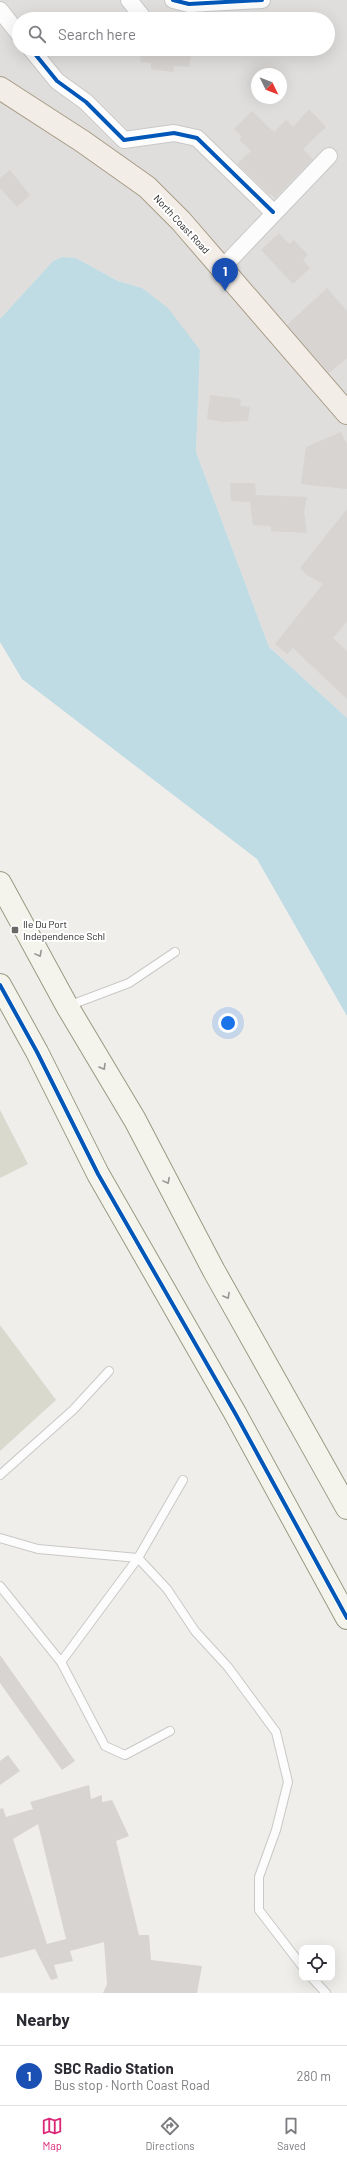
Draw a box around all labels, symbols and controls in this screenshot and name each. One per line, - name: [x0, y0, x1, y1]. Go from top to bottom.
- search box: [12, 12, 335, 56]
- icon: search: [26, 23, 48, 45]
- text: Search here: [58, 25, 136, 43]
- north arrow: [251, 68, 287, 104]
- street label: North Coast Road: [152, 192, 212, 256]
- pin: 1: [212, 258, 238, 291]
- place label: Ile Du Port Independence Schl: [23, 918, 105, 942]
- marker: Ile Du Port Independence Schl: [10, 925, 20, 935]
- one-way arrow: [34, 950, 41, 958]
- your location: [218, 1013, 238, 1033]
- one-way arrow: [99, 1063, 106, 1070]
- one-way arrow: [162, 1177, 169, 1184]
- one-way arrow: [223, 1291, 230, 1299]
- map controls: [299, 1945, 335, 1981]
- button: locate: [299, 1945, 335, 1981]
- text: Nearby: [16, 2009, 70, 2029]
- text: SBC Radio Station: [54, 2059, 174, 2077]
- text: 1: [27, 2068, 31, 2084]
- text: 280 m: [297, 2068, 331, 2084]
- text: Bus stop · North Coast Road: [54, 2077, 210, 2093]
- tab: Map: [41, 2115, 63, 2152]
- tab: Directions: [145, 2115, 195, 2152]
- tab: Saved: [277, 2115, 306, 2152]

